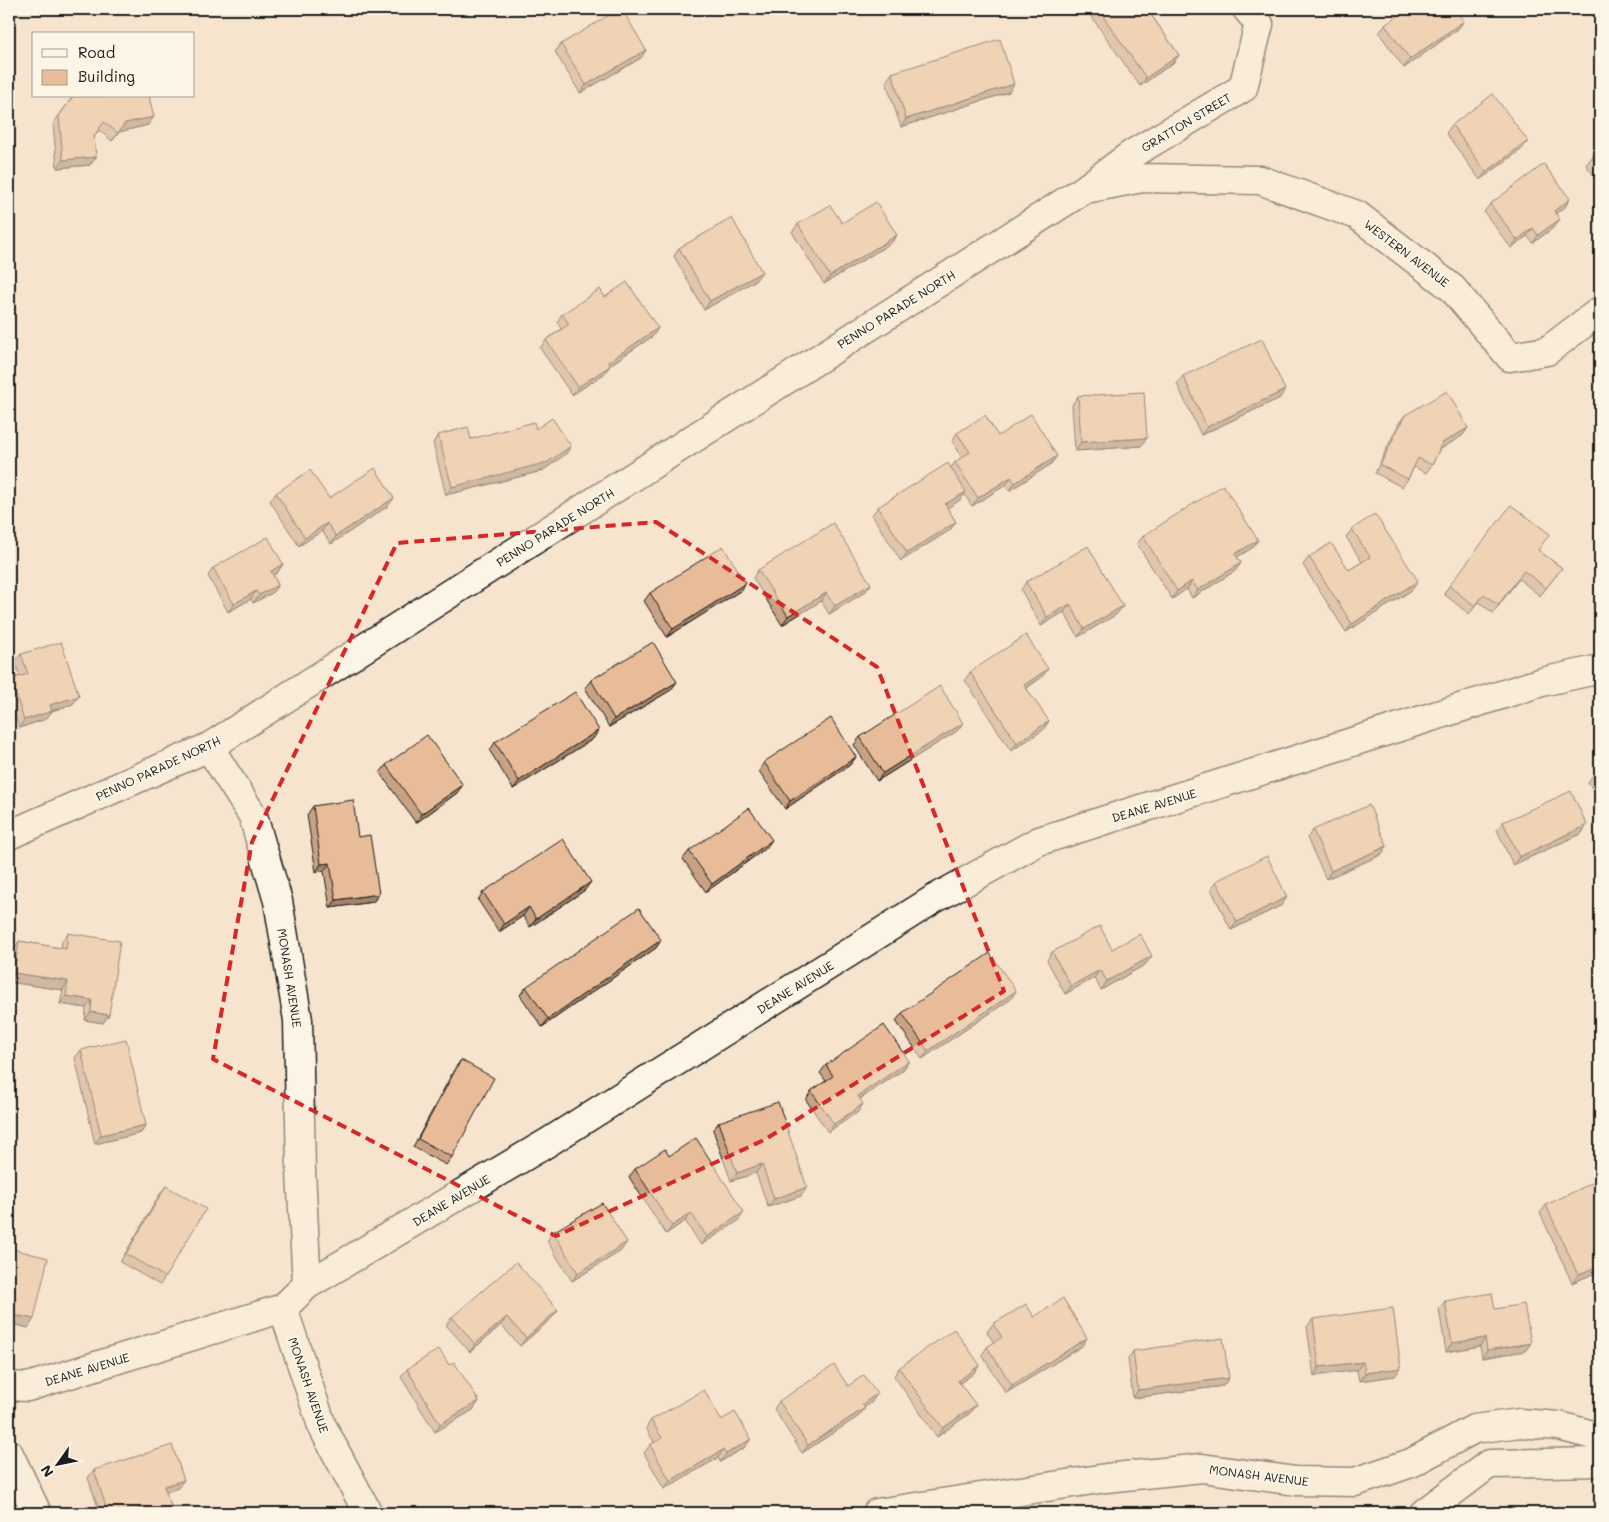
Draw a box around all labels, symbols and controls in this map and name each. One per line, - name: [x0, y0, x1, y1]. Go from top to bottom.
- legend: [32, 32, 195, 98]
- text: Road: [78, 42, 115, 62]
- text: Building: [78, 66, 135, 86]
- street label: GRATTON STREET: [1138, 89, 1234, 155]
- street label: WESTERN AVENUE: [1361, 216, 1453, 290]
- street label: PENNO PARADE NORTH: [834, 266, 958, 352]
- street label: PENNO PARADE NORTH: [493, 484, 617, 570]
- street label: PENNO PARADE NORTH: [93, 732, 223, 804]
- street label: DEANE AVENUE: [1110, 784, 1198, 825]
- street label: MONASH AVENUE: [274, 927, 306, 1029]
- street label: DEANE AVENUE: [754, 957, 837, 1017]
- street label: DEANE AVENUE: [409, 1170, 493, 1229]
- street label: MONASH AVENUE: [285, 1335, 333, 1435]
- street label: DEANE AVENUE: [43, 1348, 131, 1389]
- north arrow: [32, 1440, 82, 1490]
- street label: MONASH AVENUE: [1208, 1461, 1310, 1489]
- text: N: [36, 1462, 58, 1481]

